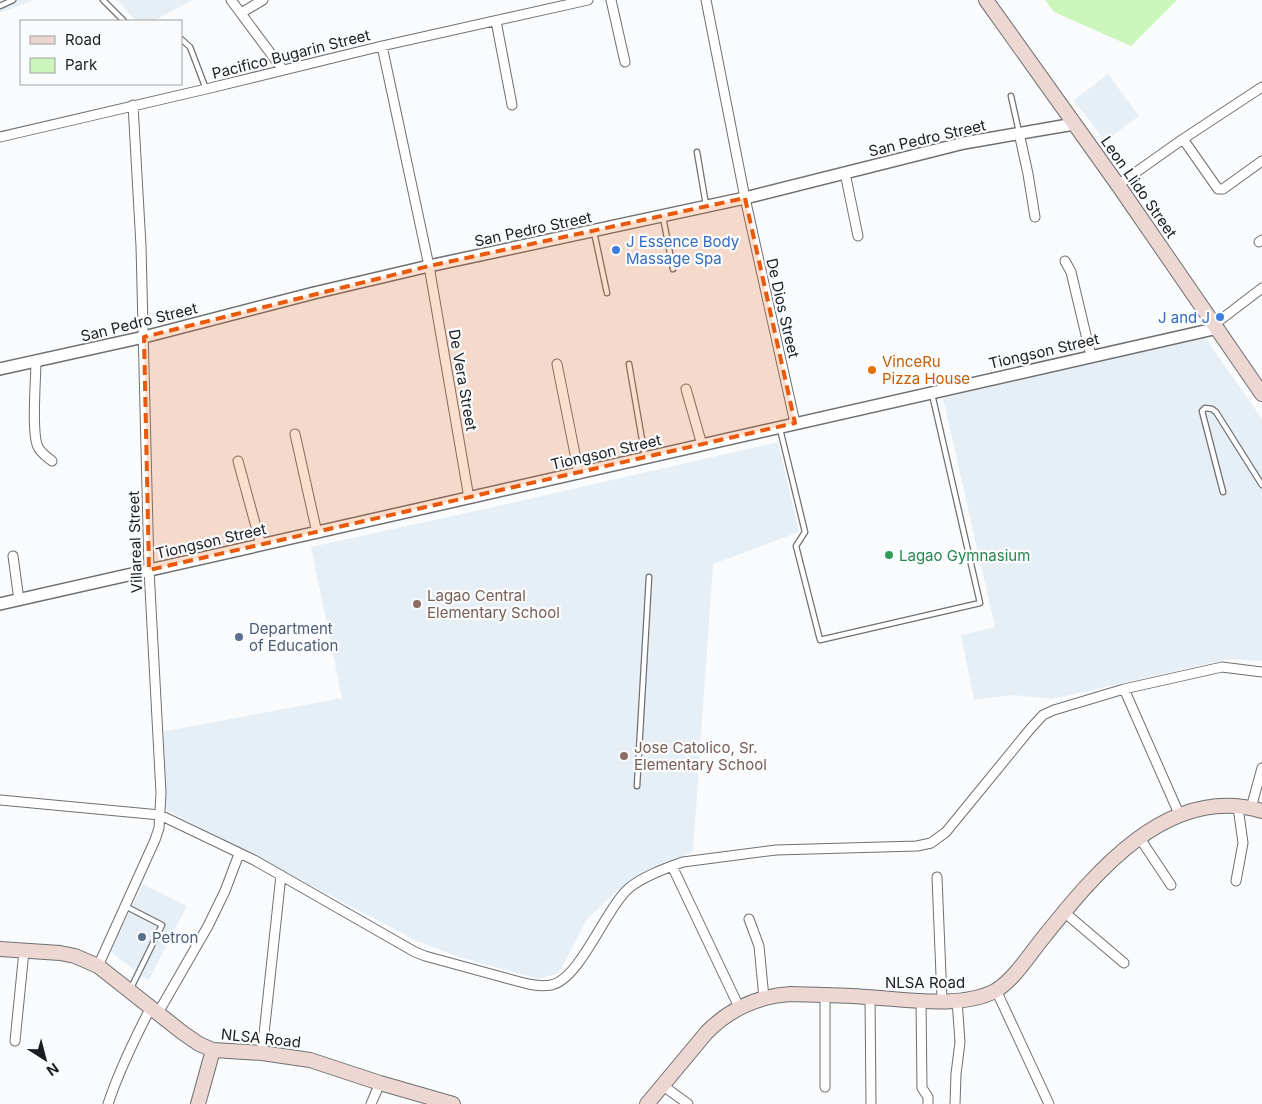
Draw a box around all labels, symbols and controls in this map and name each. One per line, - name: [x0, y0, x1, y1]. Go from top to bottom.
- legend: [20, 20, 182, 85]
- street label: Pacifico Bugarin Street: [210, 25, 372, 83]
- text: Road: [65, 30, 101, 49]
- text: Park: [65, 55, 98, 74]
- street label: San Pedro Street: [867, 115, 987, 161]
- street label: Leon Llido Street: [1097, 132, 1181, 242]
- street label: San Pedro Street: [473, 207, 594, 251]
- place label: J Essence Body Massage Spa: [626, 232, 740, 268]
- marker: J Essence Body Massage Spa: [610, 244, 622, 256]
- street label: De Dios Street: [762, 256, 804, 360]
- street label: San Pedro Street: [79, 298, 199, 346]
- place label: J and J: [1158, 308, 1210, 327]
- marker: J and J: [1214, 311, 1226, 323]
- street label: De Vera Street: [445, 328, 481, 432]
- street label: Tiongson Street: [987, 329, 1101, 373]
- place label: VinceRu Pizza House: [882, 352, 970, 388]
- marker: VinceRu Pizza House: [866, 364, 878, 376]
- street label: Tiongson Street: [549, 430, 663, 474]
- street label: Villareal Street: [124, 490, 146, 594]
- street label: Tiongson Street: [154, 519, 268, 563]
- place label: Lagao Gymnasium: [899, 546, 1030, 565]
- marker: Lagao Gymnasium: [883, 549, 895, 561]
- place label: Lagao Central Elementary School: [427, 586, 560, 622]
- marker: Lagao Central Elementary School: [411, 598, 423, 610]
- place label: Department of Education: [249, 619, 338, 655]
- marker: Department of Education: [233, 631, 245, 643]
- place label: Jose Catolico, Sr. Elementary School: [634, 738, 767, 774]
- marker: Jose Catolico, Sr. Elementary School: [618, 750, 630, 762]
- place label: Petron: [152, 928, 198, 947]
- marker: Petron: [136, 931, 148, 943]
- street label: NLSA Road: [885, 973, 965, 992]
- street label: NLSA Road: [220, 1024, 302, 1052]
- north arrow: [20, 1034, 70, 1084]
- text: N: [44, 1060, 62, 1080]

